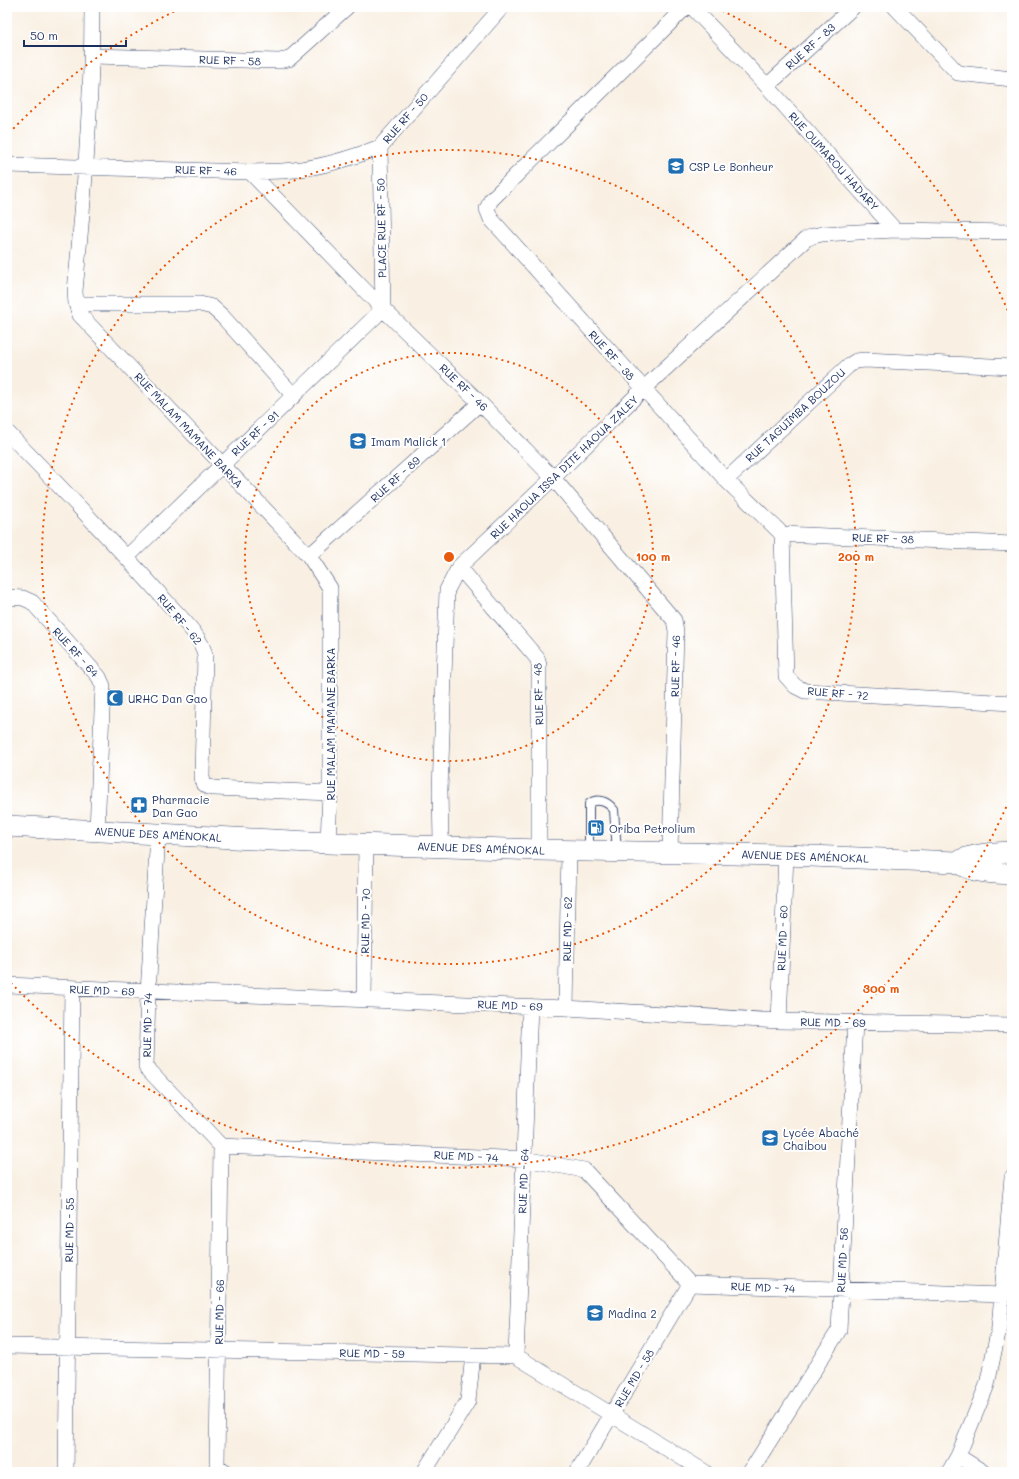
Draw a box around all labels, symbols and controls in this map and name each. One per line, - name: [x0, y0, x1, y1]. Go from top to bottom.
- street label: RUE RF - 83: [782, 19, 839, 72]
- scale bar: [24, 22, 126, 48]
- text: 50 m: [30, 27, 58, 43]
- street label: RUE RF - 58: [199, 51, 262, 69]
- street label: RUE RF - 50: [379, 89, 431, 146]
- street label: RUE OUMAROU HADARY: [786, 108, 882, 214]
- school or university icon: CSP Le Bonheur: [666, 156, 686, 176]
- place label: CSP Le Bonheur: [689, 159, 773, 174]
- street label: RUE RF - 46: [175, 161, 237, 179]
- street label: PLACE RUE RF - 50: [373, 178, 389, 278]
- street label: RUE RF - 38: [586, 327, 639, 383]
- street label: RUE RF - 46: [436, 360, 492, 414]
- street label: RUE TAGUIMBA BOUZOU: [742, 365, 848, 465]
- street label: RUE MALAM MAMANE BARKA: [131, 369, 247, 491]
- street label: RUE HAOUA ISSA DITE HAOUA ZALEY: [487, 392, 641, 542]
- street label: RUE RF - 91: [228, 407, 282, 459]
- school or university icon: Imam Malick 1: [348, 431, 368, 451]
- place label: Imam Malick 1: [371, 434, 446, 449]
- street label: RUE RF - 89: [367, 452, 424, 505]
- street label: RUE RF - 38: [852, 529, 915, 547]
- text: 100 m: [636, 548, 670, 564]
- text: 200 m: [838, 548, 874, 564]
- centre of rings: [442, 550, 456, 564]
- street label: RUE RF - 62: [154, 590, 206, 648]
- street label: RUE RF - 64: [50, 624, 103, 681]
- street label: RUE RF - 46: [667, 635, 683, 697]
- street label: RUE MALAM MAMANE BARKA: [323, 648, 338, 800]
- street label: RUE RF - 48: [529, 662, 547, 725]
- street label: RUE RF - 72: [807, 683, 869, 703]
- mosque icon: URHC Dan Gao: [105, 688, 125, 708]
- place label: URHC Dan Gao: [128, 691, 208, 706]
- place label: Pharmacie Dan Gao: [152, 792, 210, 820]
- pharmacy icon: Pharmacie Dan Gao: [129, 795, 149, 815]
- fuel station icon: Oriba Petrolium: [586, 818, 606, 838]
- place label: Oriba Petrolium: [609, 821, 695, 836]
- street label: AVENUE DES AMÉNOKAL: [94, 823, 222, 845]
- street label: AVENUE DES AMÉNOKAL: [417, 838, 545, 858]
- street label: AVENUE DES AMÉNOKAL: [741, 846, 869, 866]
- street label: RUE MD - 70: [357, 888, 373, 954]
- street label: RUE MD - 62: [559, 896, 575, 962]
- street label: RUE MD - 60: [773, 905, 791, 971]
- text: 300 m: [863, 980, 899, 996]
- street label: RUE MD - 69: [69, 981, 135, 999]
- street label: RUE MD - 74: [139, 992, 155, 1058]
- street label: RUE MD - 69: [477, 996, 543, 1014]
- street label: RUE MD - 69: [800, 1014, 866, 1030]
- place label: Lycée Abaché Chaibou: [783, 1125, 859, 1153]
- school or university icon: Lycée Abaché Chaibou: [760, 1128, 780, 1148]
- street label: RUE MD - 74: [433, 1147, 499, 1165]
- street label: RUE MD - 64: [514, 1148, 532, 1214]
- street label: RUE MD - 55: [61, 1197, 77, 1263]
- street label: RUE MD - 56: [833, 1227, 851, 1293]
- street label: RUE MD - 74: [730, 1278, 796, 1296]
- street label: RUE MD - 66: [211, 1279, 227, 1345]
- school or university icon: Madina 2: [585, 1303, 605, 1323]
- place label: Madina 2: [608, 1306, 657, 1321]
- street label: RUE MD - 59: [339, 1345, 405, 1361]
- street label: RUE MD - 58: [611, 1346, 657, 1410]

